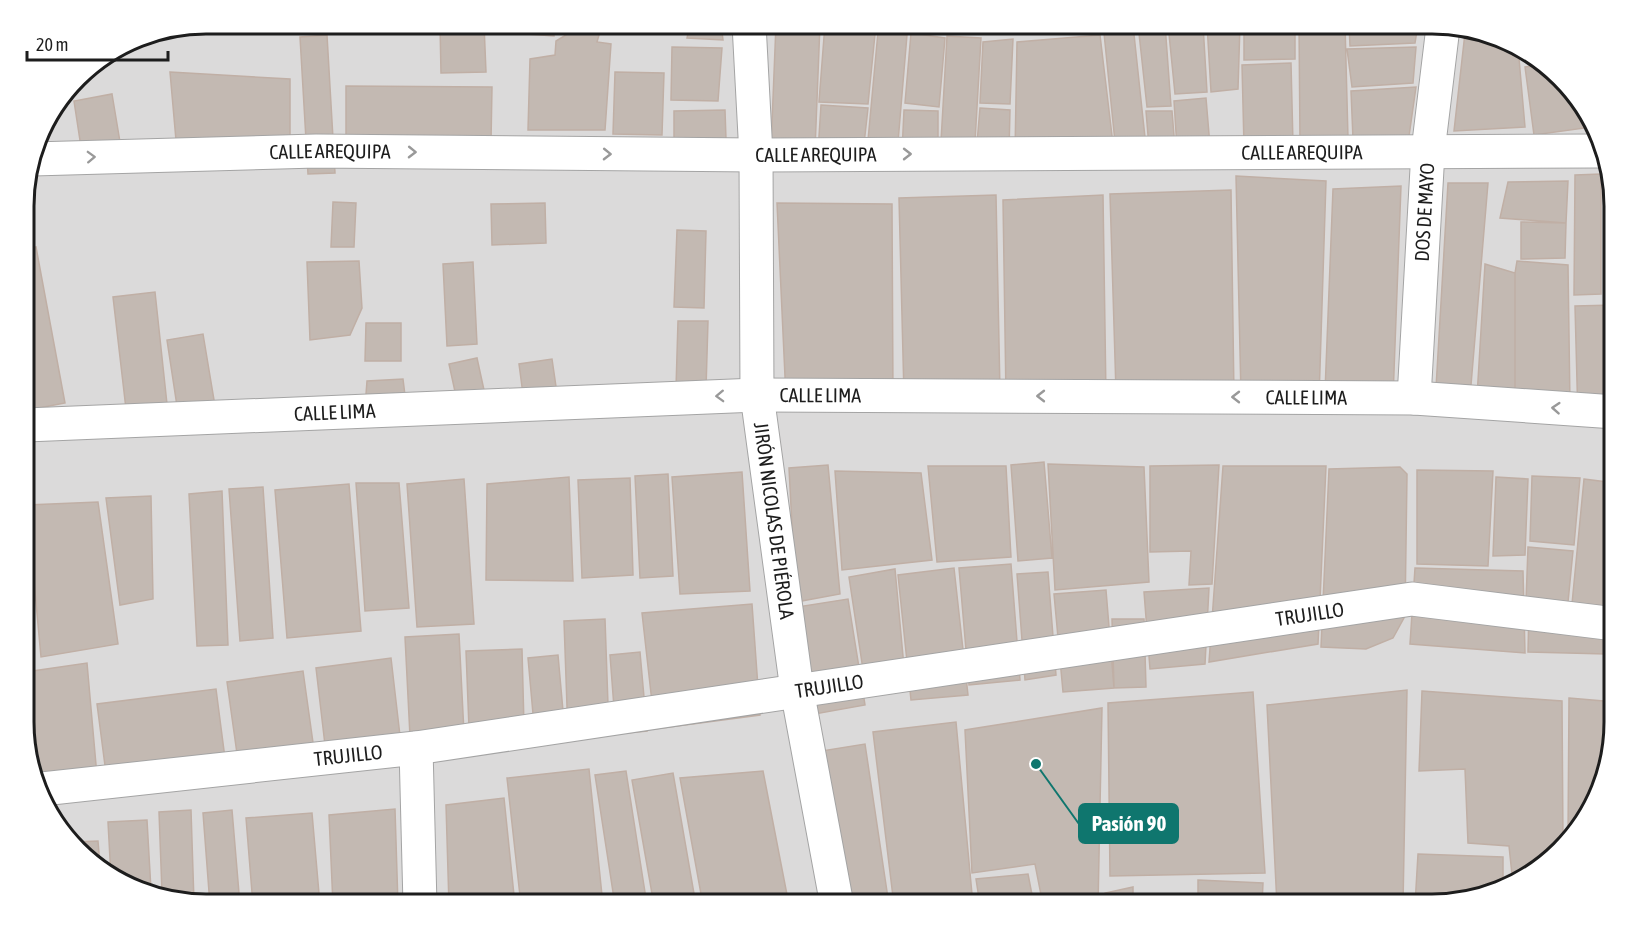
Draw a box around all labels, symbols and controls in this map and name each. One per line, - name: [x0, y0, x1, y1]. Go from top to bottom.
- scale bar: [27, 24, 168, 62]
- text: 20 m: [36, 34, 68, 55]
- street label: CALLE AREQUIPA: [269, 139, 391, 163]
- street label: CALLE AREQUIPA: [1241, 140, 1363, 164]
- street label: CALLE AREQUIPA: [755, 142, 877, 166]
- one-way arrow: [408, 146, 417, 158]
- one-way arrow: [603, 148, 612, 160]
- one-way arrow: [903, 148, 912, 160]
- one-way arrow: [87, 151, 96, 163]
- street label: DOS DE MAYO: [1410, 162, 1438, 262]
- street label: CALLE LIMA: [779, 383, 861, 406]
- street label: CALLE LIMA: [1265, 385, 1347, 409]
- one-way arrow: [715, 390, 724, 403]
- one-way arrow: [1036, 390, 1045, 402]
- one-way arrow: [1231, 391, 1240, 404]
- street label: CALLE LIMA: [293, 399, 376, 425]
- one-way arrow: [1552, 402, 1561, 415]
- street label: JIRÓN NICOLAS DE PIÉROLA: [750, 421, 799, 621]
- street label: TRUJILLO: [1274, 597, 1346, 630]
- street label: TRUJILLO: [793, 669, 865, 702]
- street label: TRUJILLO: [313, 740, 384, 770]
- callout: Pasión 90: [1079, 804, 1178, 843]
- text: Pasión 90: [1092, 811, 1166, 835]

